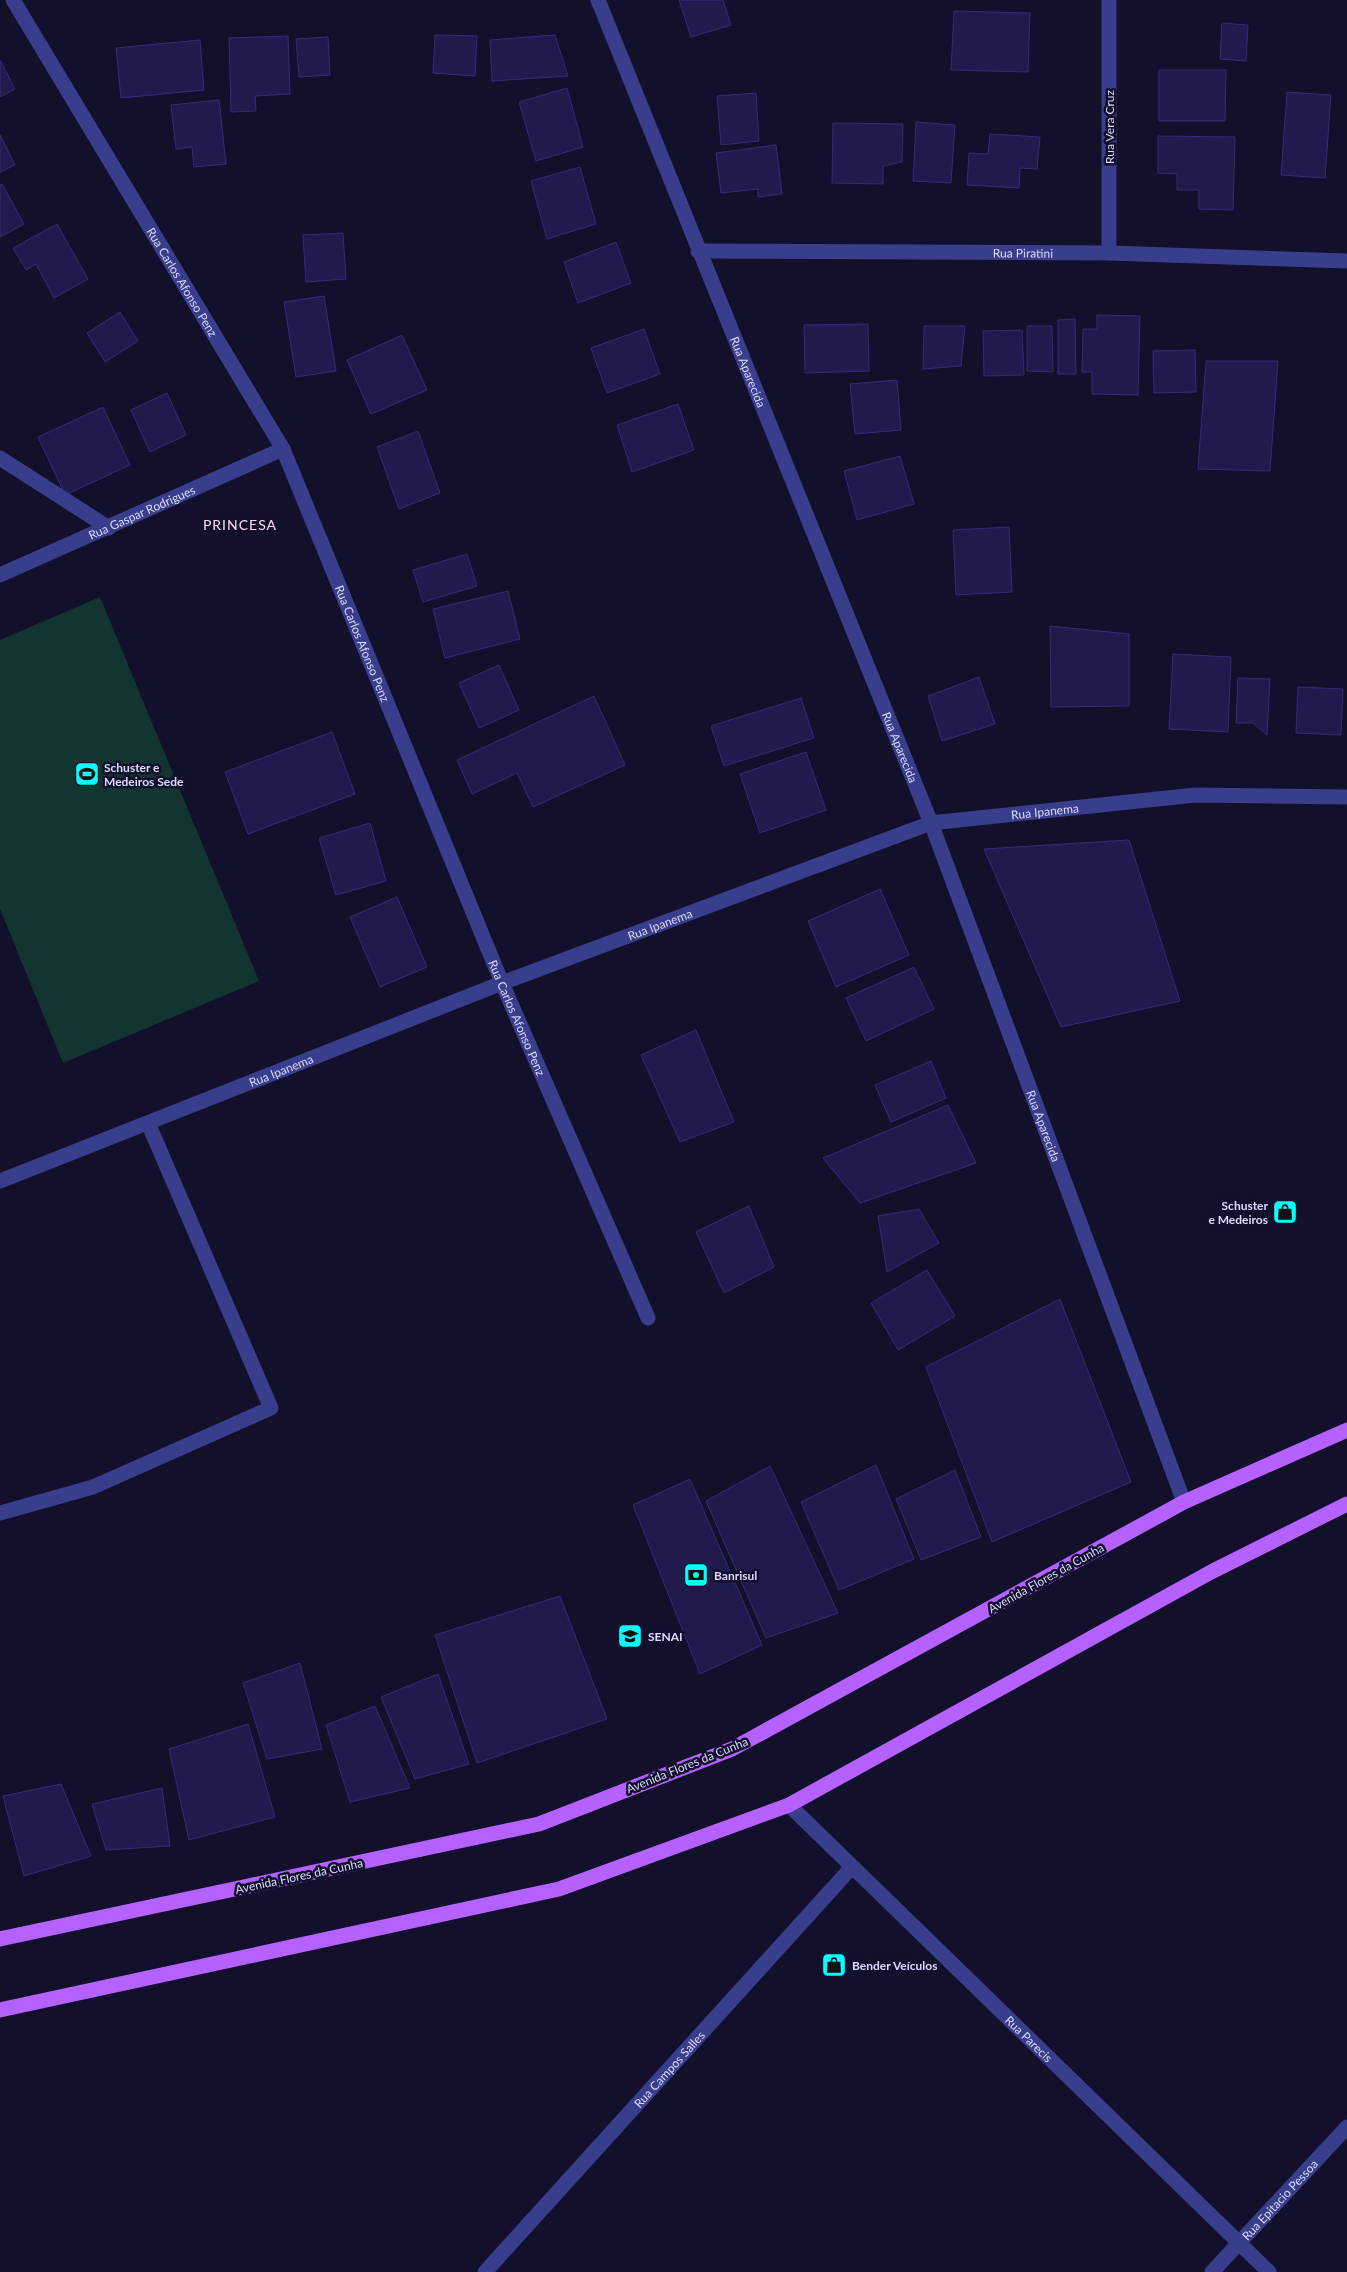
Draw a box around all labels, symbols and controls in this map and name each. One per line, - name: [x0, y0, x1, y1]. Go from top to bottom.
- street label: Rua Vera Cruz: [1102, 89, 1117, 164]
- street label: Rua Carlos Afonso Penz: [144, 225, 221, 340]
- street label: Rua Piratini: [993, 245, 1053, 260]
- street label: Rua Aparecida: [727, 334, 769, 409]
- street label: Rua Gaspar Rodrigues: [86, 482, 197, 542]
- district label: PRINCESA: [203, 516, 277, 533]
- street label: Rua Carlos Afonso Penz: [332, 583, 394, 704]
- street label: Rua Aparecida: [879, 709, 921, 785]
- place label: Schuster e Medeiros Sede: [104, 760, 184, 789]
- sports icon: Schuster e Medeiros Sede: [74, 761, 100, 787]
- street label: Rua Ipanema: [1010, 800, 1079, 822]
- street label: Rua Ipanema: [625, 905, 694, 943]
- street label: Rua Carlos Afonso Penz: [486, 957, 549, 1078]
- street label: Rua Ipanema: [247, 1051, 315, 1090]
- street label: Rua Aparecida: [1024, 1088, 1064, 1164]
- place label: Schuster e Medeiros: [1208, 1198, 1269, 1227]
- shop icon: Schuster e Medeiros: [1272, 1199, 1298, 1225]
- street label: Avenida Flores da Cunha: [985, 1540, 1107, 1616]
- bank icon: Banrisul: [683, 1562, 709, 1588]
- place label: Banrisul: [714, 1568, 757, 1583]
- school or university icon: SENAI: [617, 1623, 643, 1649]
- place label: SENAI: [648, 1629, 683, 1644]
- street label: Avenida Flores da Cunha: [624, 1734, 750, 1796]
- street label: Avenida Flores da Cunha: [234, 1855, 364, 1897]
- shop icon: Bender Veículos: [821, 1952, 847, 1978]
- place label: Bender Veículos: [852, 1958, 937, 1973]
- street label: Rua Parecis: [1002, 2012, 1056, 2065]
- street label: Rua Campos Salles: [630, 2027, 708, 2110]
- street label: Rua Epitacio Pessoa: [1238, 2156, 1321, 2243]

